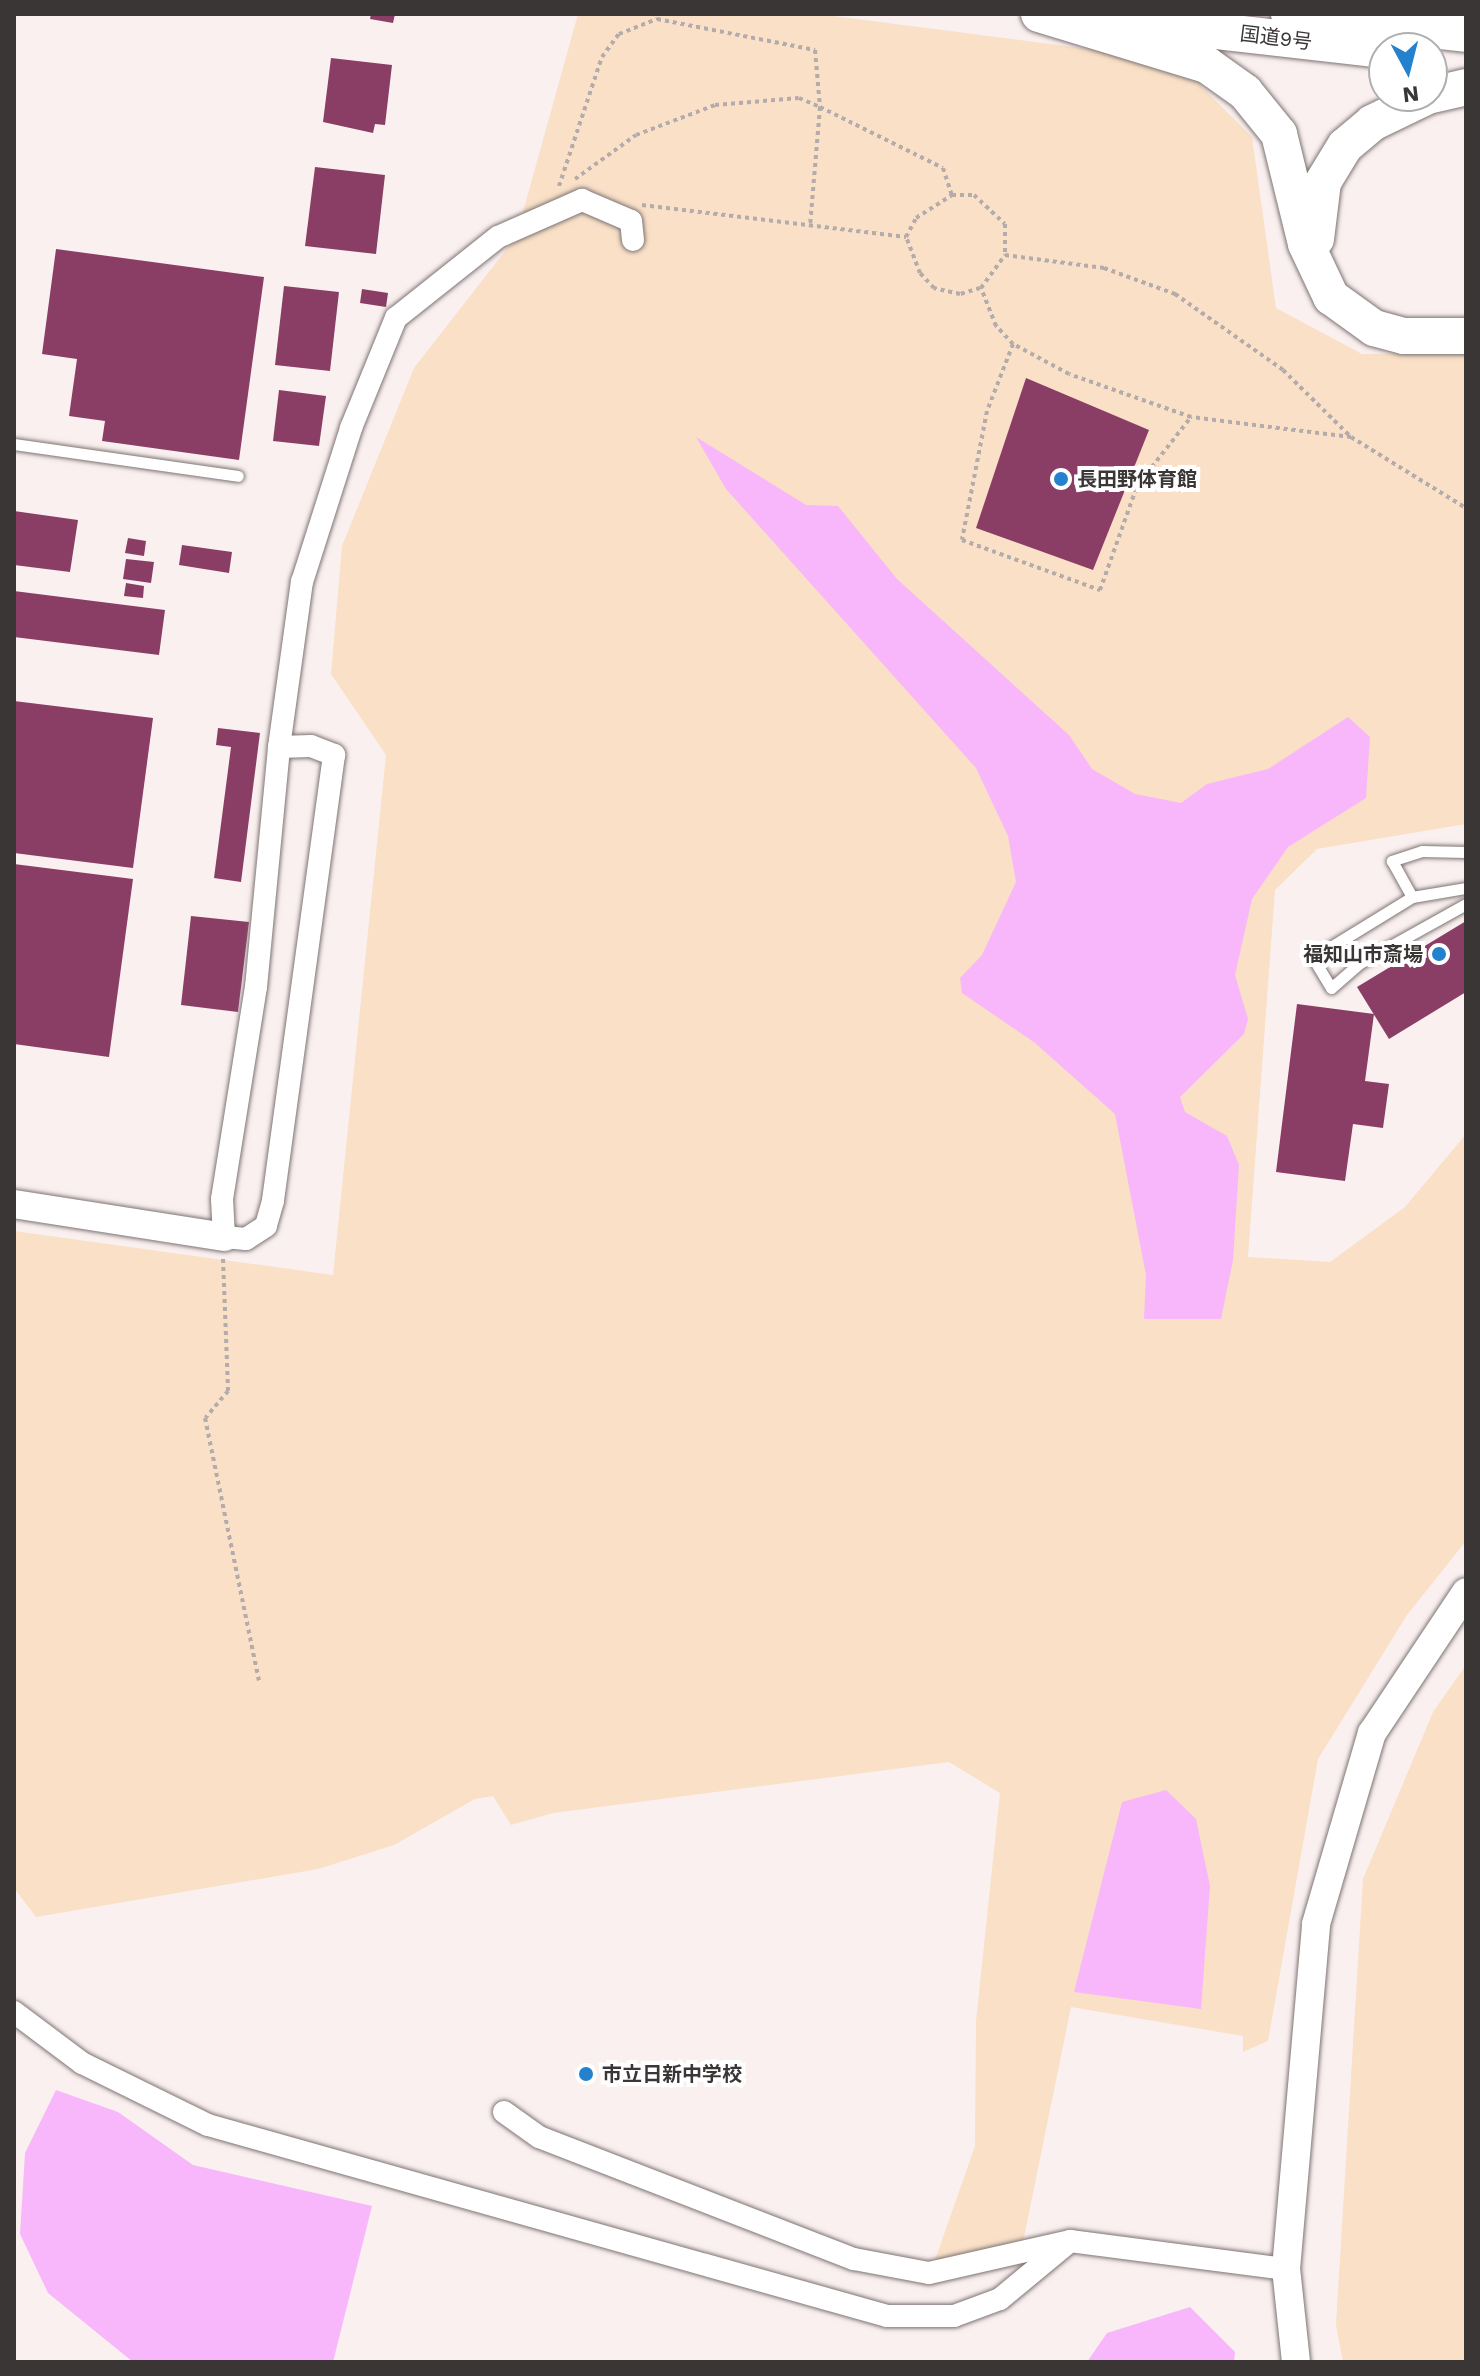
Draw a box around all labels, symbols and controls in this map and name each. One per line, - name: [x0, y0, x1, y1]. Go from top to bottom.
- street label: 国道9号: [1239, 22, 1313, 54]
- north arrow: [1368, 32, 1448, 112]
- text: N: [1401, 81, 1420, 108]
- place label: 長田野体育館: [1077, 467, 1197, 491]
- marker: 長田野体育館: [1052, 470, 1070, 488]
- place label: 福知山市斎場: [1303, 942, 1423, 966]
- marker: 福知山市斎場: [1430, 945, 1448, 963]
- place label: 市立日新中学校: [602, 2062, 742, 2086]
- marker: 市立日新中学校: [577, 2065, 595, 2083]

